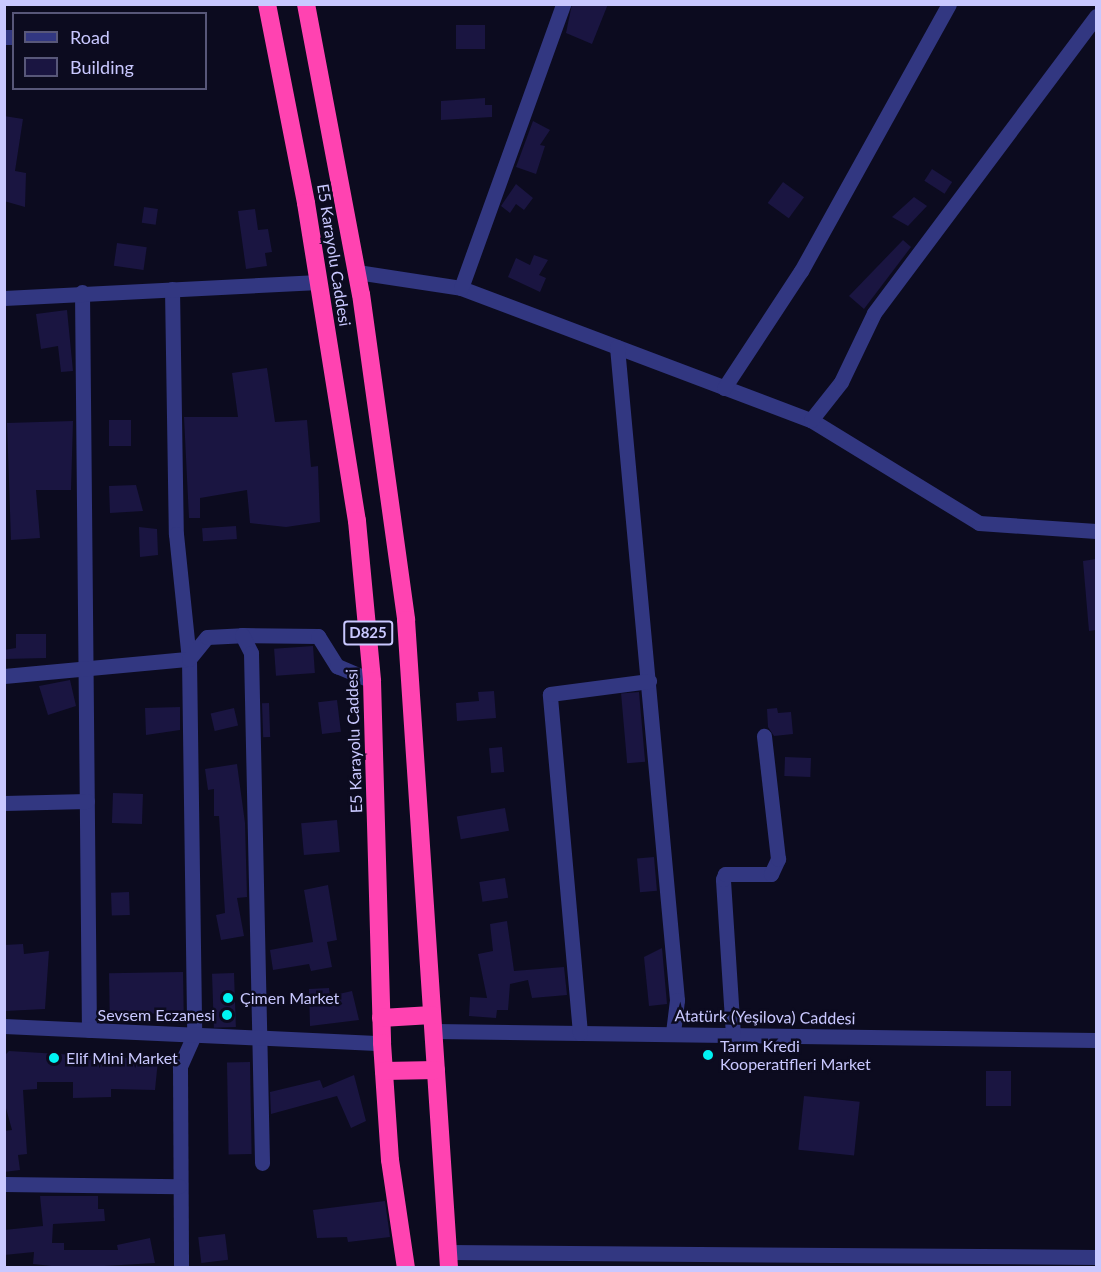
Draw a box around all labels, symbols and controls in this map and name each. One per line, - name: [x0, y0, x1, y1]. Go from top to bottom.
- legend: [12, 12, 207, 90]
- text: Road: [70, 26, 110, 48]
- text: Building: [70, 56, 134, 78]
- street label: E5 Karayolu Caddesi: [313, 182, 355, 328]
- road number: D825: [342, 621, 394, 645]
- street label: E5 Karayolu Caddesi: [342, 669, 366, 813]
- place label: Çimen Market: [240, 988, 339, 1008]
- marker: Çimen Market: [221, 991, 235, 1005]
- place label: Sevsem Eczanesi: [98, 1005, 215, 1025]
- street label: Atatürk (Yeşilova) Caddesi: [674, 1006, 856, 1028]
- marker: Sevsem Eczanesi: [220, 1008, 234, 1022]
- place label: Tarım Kredi Kooperatifleri Market: [720, 1036, 871, 1074]
- place label: Elif Mini Market: [66, 1048, 178, 1068]
- marker: Tarım Kredi Kooperatifleri Market: [701, 1048, 715, 1062]
- marker: Elif Mini Market: [47, 1051, 61, 1065]

